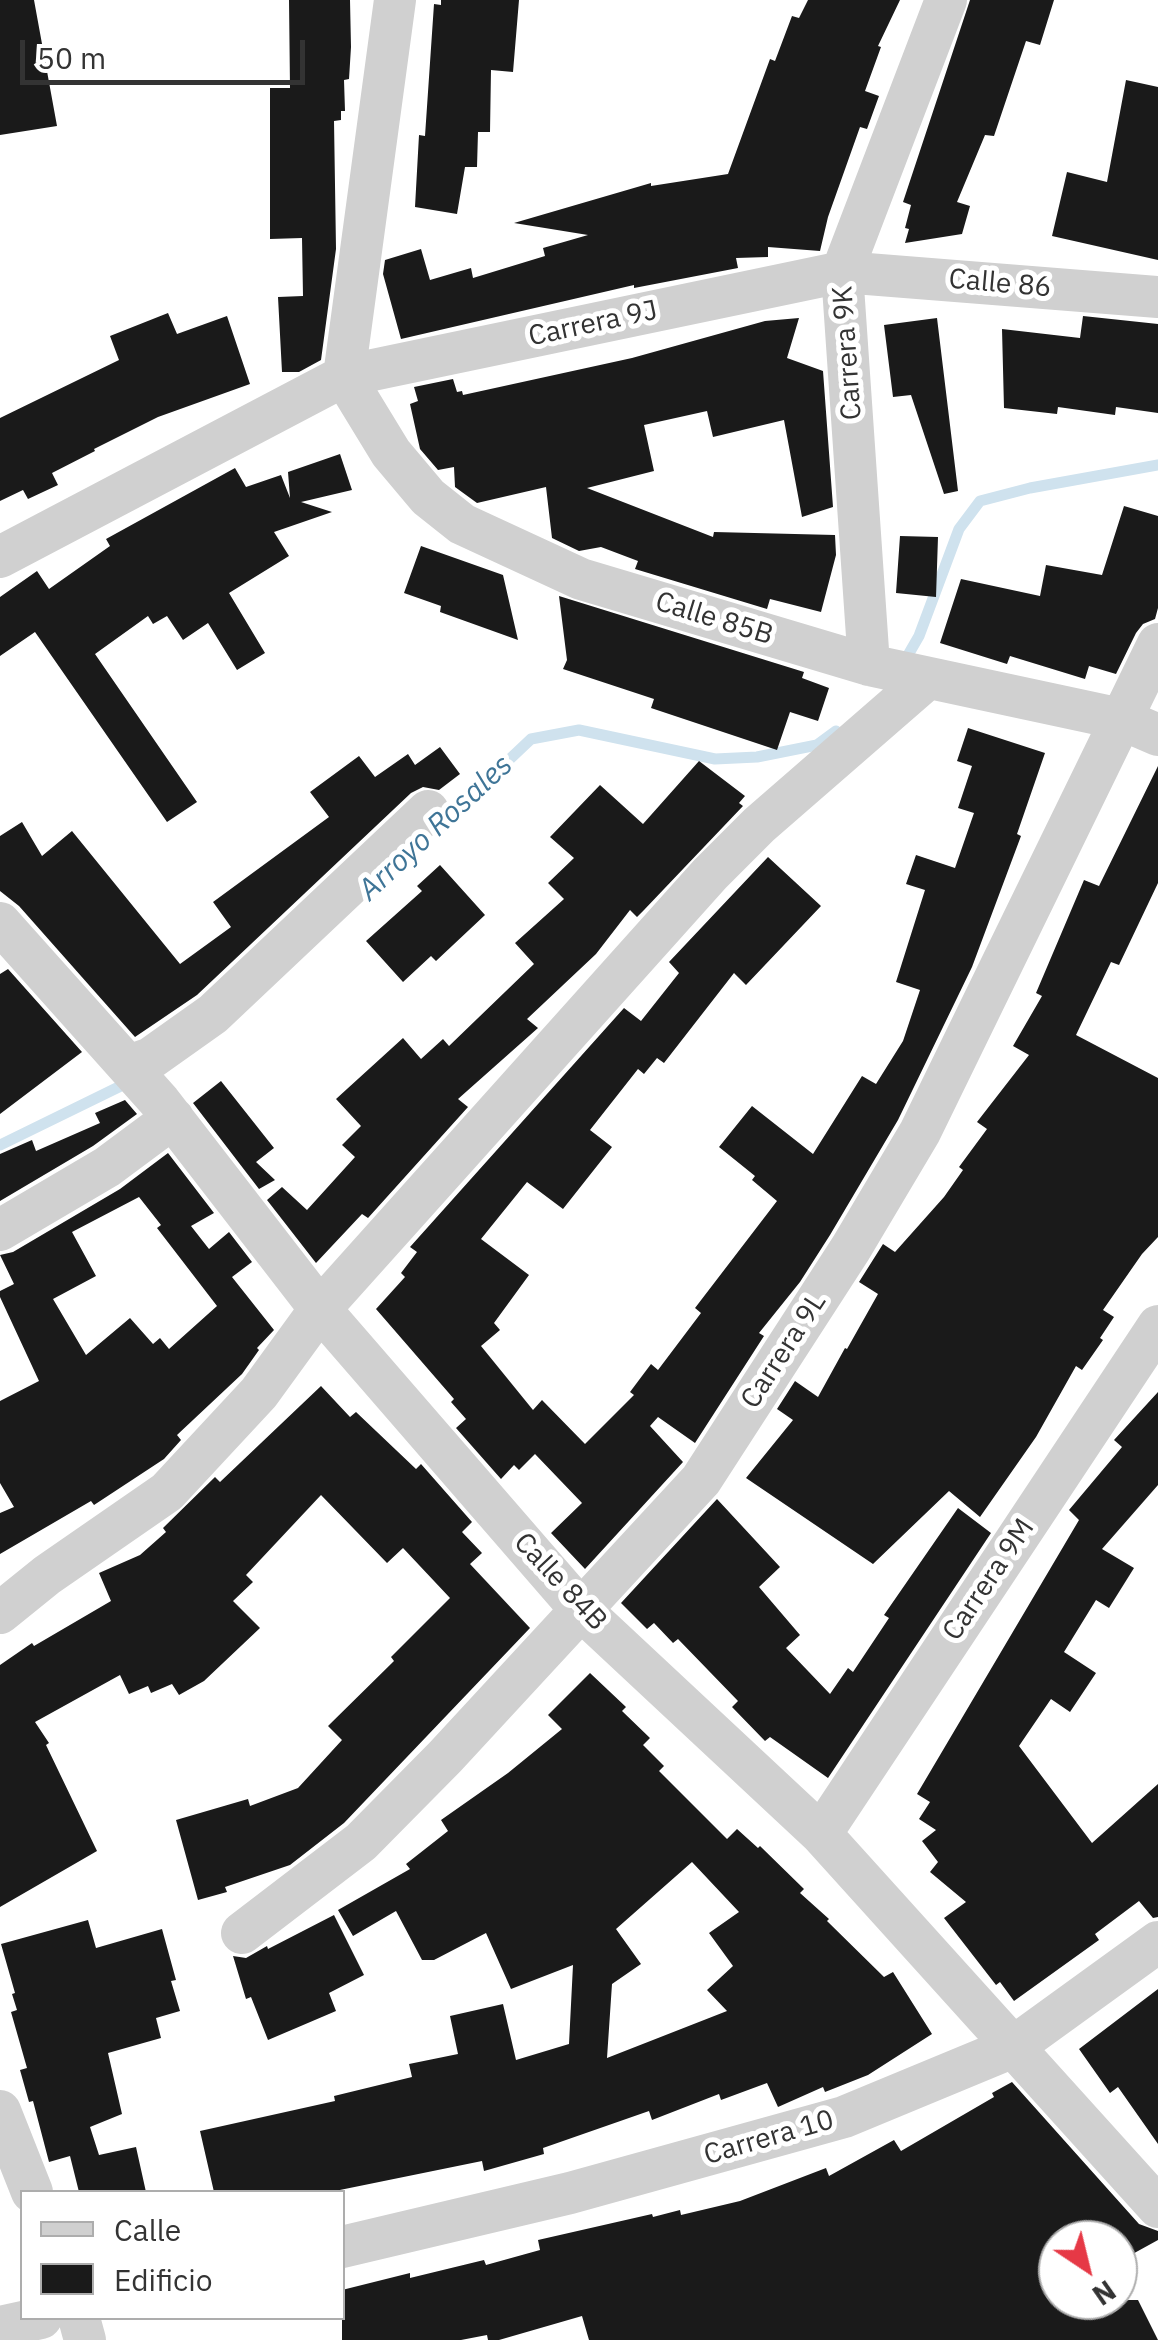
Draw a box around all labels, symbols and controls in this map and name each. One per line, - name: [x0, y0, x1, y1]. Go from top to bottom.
- scale bar: [25, 20, 310, 82]
- text: 50 m: [37, 38, 106, 77]
- street label: Calle 86: [947, 263, 1053, 305]
- street label: Carrera 9K: [827, 285, 869, 421]
- street label: Carrera 9J: [525, 294, 661, 354]
- street label: Calle 85B: [651, 585, 777, 653]
- water label: Arroyo Rosales: [352, 748, 520, 908]
- street label: Carrera 9L: [734, 1287, 834, 1415]
- street label: Carrera 9M: [936, 1513, 1042, 1647]
- street label: Calle 84B: [506, 1526, 614, 1638]
- street label: Carrera 10: [700, 2103, 838, 2173]
- legend: [20, 2190, 345, 2320]
- text: Calle: [114, 2210, 181, 2249]
- north arrow: [1038, 2220, 1138, 2320]
- text: Edificio: [114, 2260, 213, 2299]
- text: N: [1085, 2272, 1123, 2314]

